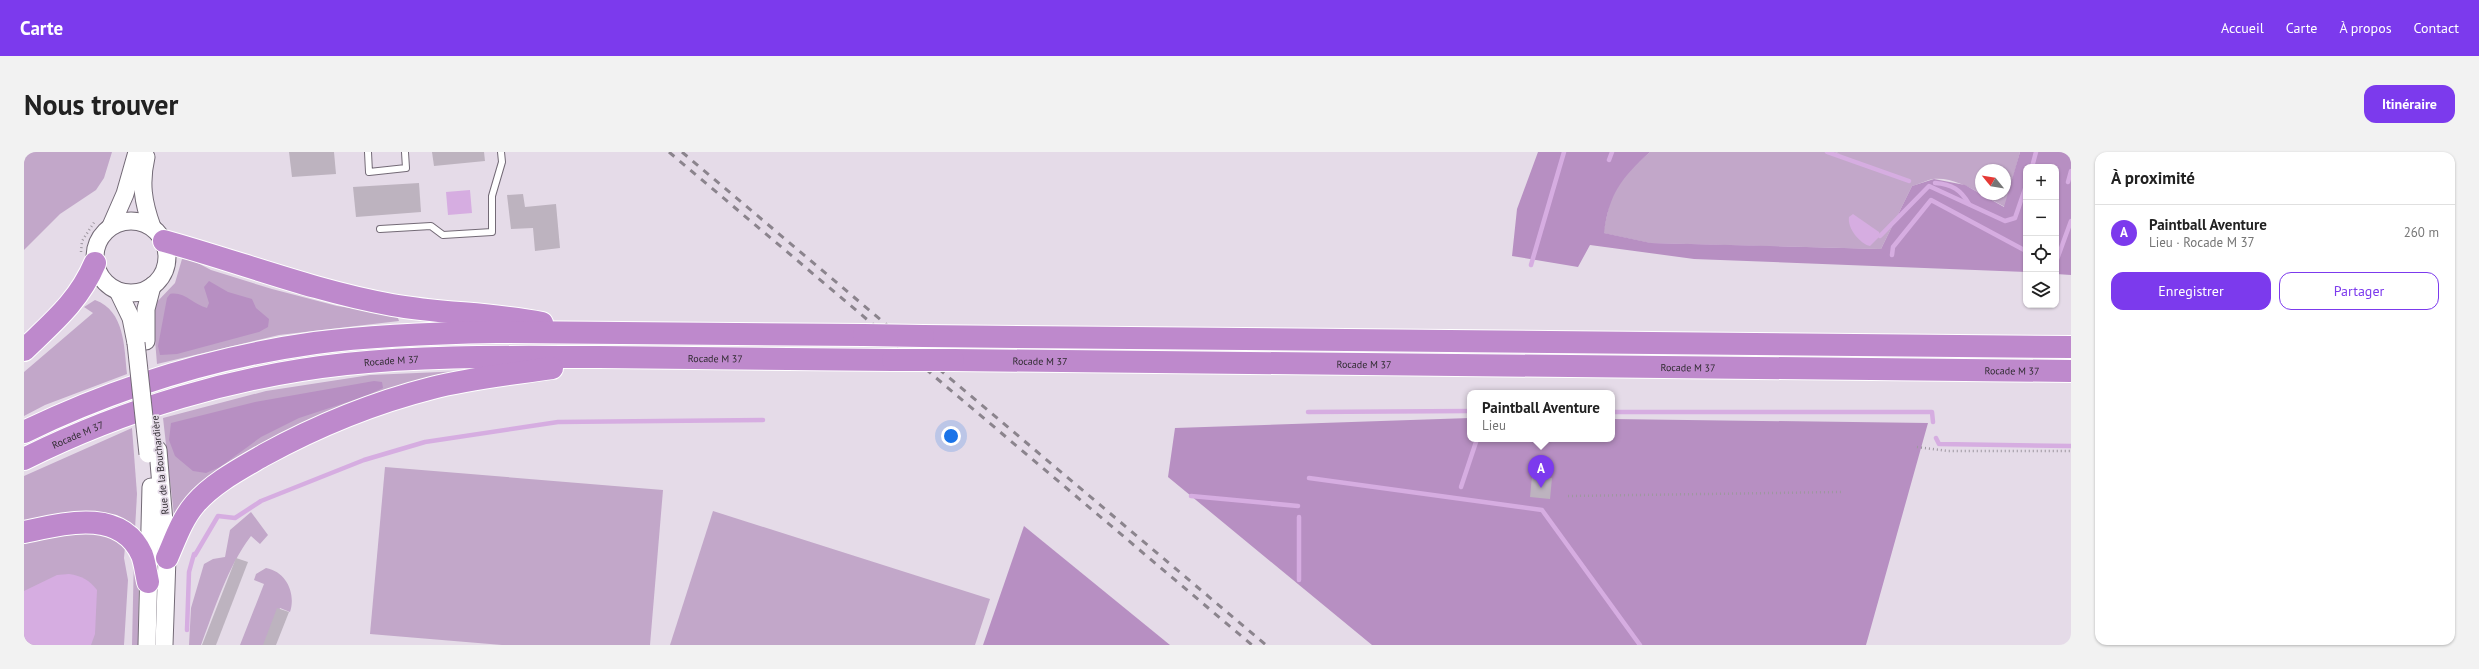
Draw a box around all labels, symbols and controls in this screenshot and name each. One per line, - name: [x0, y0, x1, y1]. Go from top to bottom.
- text: Carte: [20, 16, 63, 40]
- text: Accueil: [2221, 19, 2264, 37]
- text: Carte: [2286, 19, 2317, 37]
- text: À propos: [2339, 19, 2392, 37]
- text: Contact: [2414, 19, 2459, 37]
- button: Itinéraire: [2364, 85, 2455, 123]
- text: Nous trouver: [24, 86, 178, 123]
- north arrow: [1975, 164, 2011, 200]
- map controls: [2023, 164, 2059, 308]
- button: +: [2023, 164, 2059, 200]
- text: À proximité: [2111, 167, 2195, 189]
- button: −: [2023, 200, 2059, 236]
- text: Paintball Aventure: [2149, 215, 2267, 234]
- text: A: [2120, 224, 2128, 241]
- text: 260 m: [2404, 224, 2439, 241]
- text: Lieu · Rocade M 37: [2149, 234, 2255, 251]
- button: locate: [2023, 236, 2059, 272]
- button: layers: [2023, 272, 2059, 308]
- button: Enregistrer: [2111, 272, 2271, 310]
- button: Partager: [2279, 272, 2439, 310]
- street label: Rocade M 37: [688, 351, 743, 365]
- street label: Rocade M 37: [363, 352, 419, 369]
- street label: Rocade M 37: [1012, 354, 1068, 368]
- street label: Rocade M 37: [1336, 357, 1392, 371]
- street label: Rocade M 37: [1660, 360, 1716, 374]
- street label: Rocade M 37: [1984, 364, 2040, 377]
- popup: [1467, 390, 1615, 442]
- text: Paintball Aventure: [1482, 398, 1600, 417]
- street label: Rue de la Bouchardière: [148, 415, 172, 515]
- text: Lieu: [1482, 417, 1506, 434]
- street label: Rocade M 37: [50, 418, 105, 451]
- your location: [941, 426, 961, 446]
- pin: A: [1528, 455, 1554, 488]

